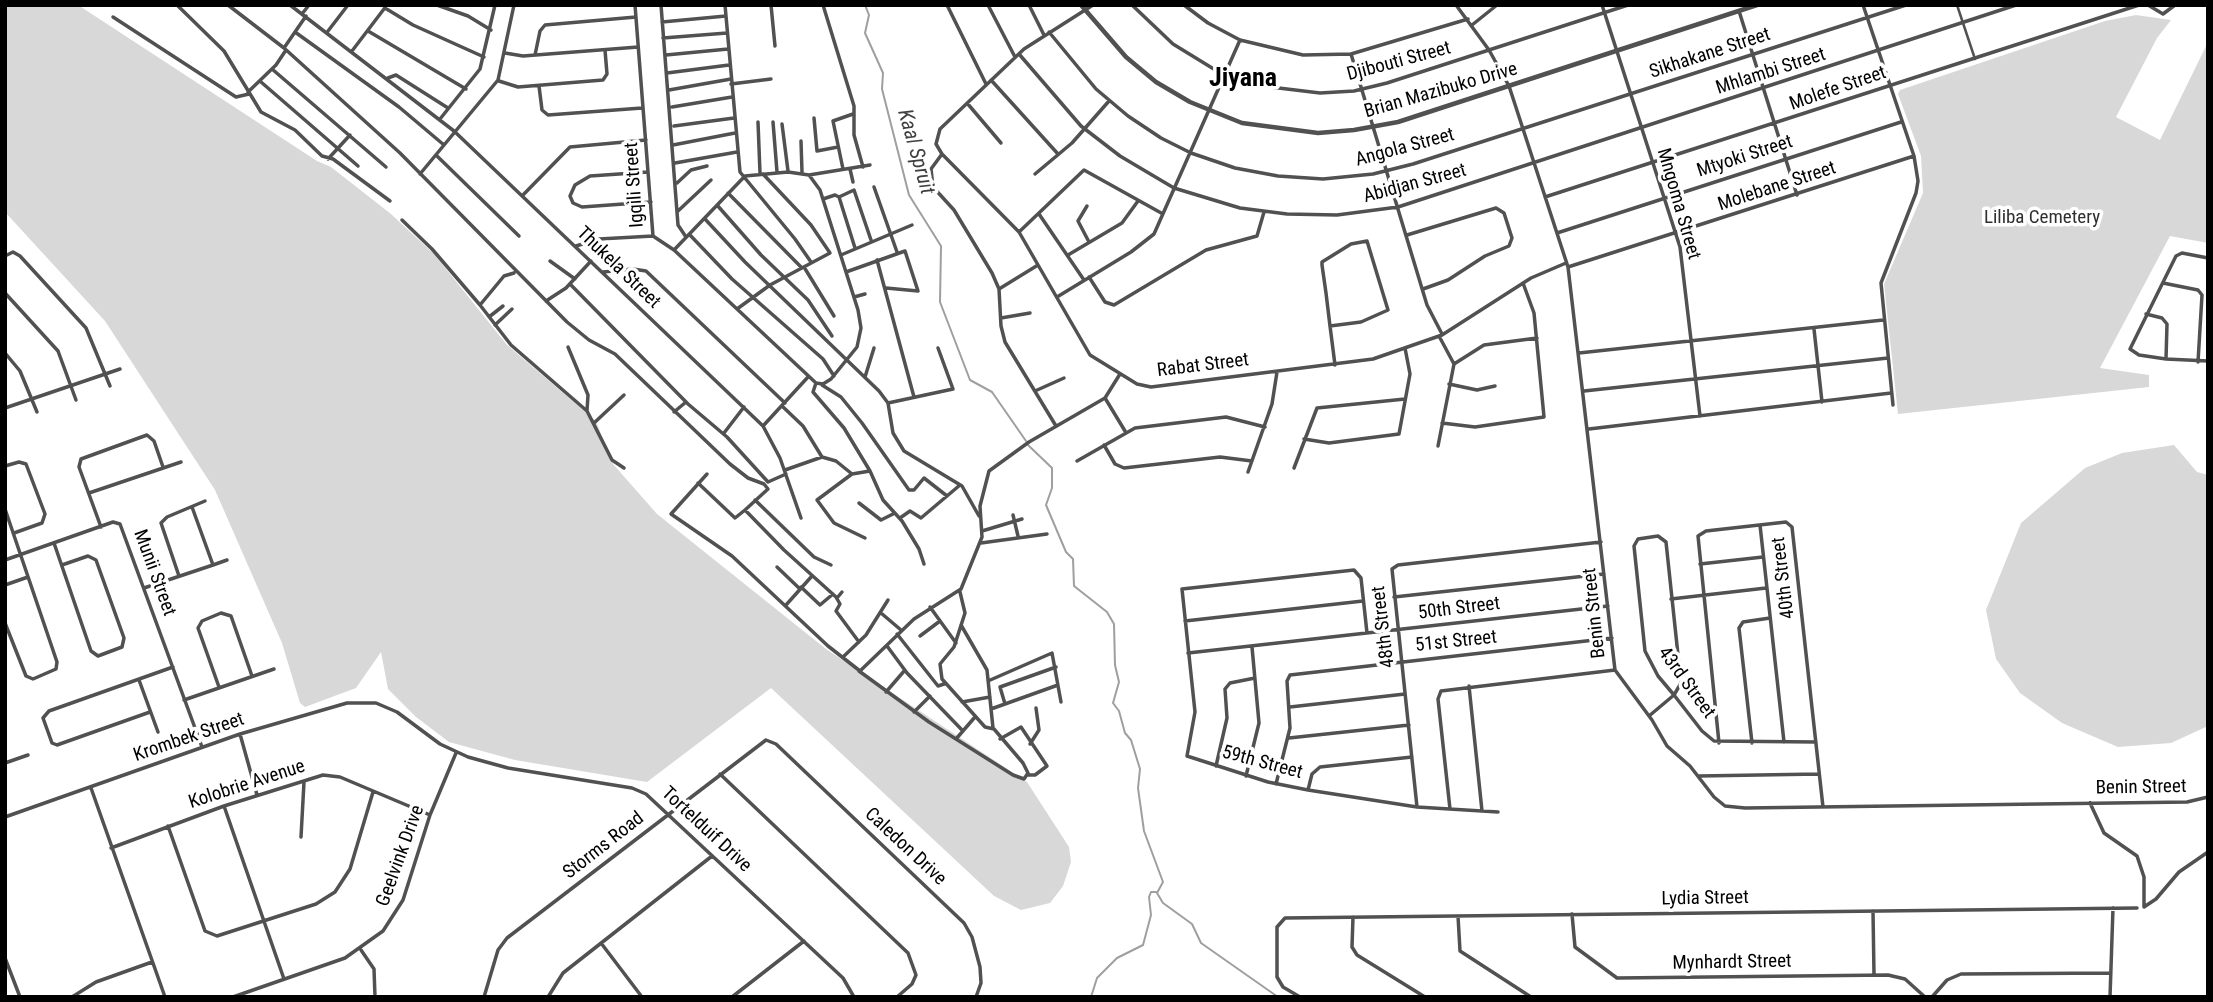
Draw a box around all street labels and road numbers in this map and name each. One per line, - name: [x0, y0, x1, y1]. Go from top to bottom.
- street label: Sikhakane Street: [1647, 24, 1773, 84]
- street label: Djibouti Street: [1345, 37, 1453, 87]
- street label: Mhlambi Street: [1713, 44, 1829, 100]
- street label: Brian Mazibuko Drive: [1362, 58, 1520, 124]
- street label: Molefe Street: [1787, 62, 1889, 116]
- street label: Angola Street: [1353, 124, 1457, 172]
- street label: Mtyoki Street: [1694, 131, 1796, 183]
- street label: Igqili Street: [621, 142, 649, 228]
- street label: Mngoma Street: [1651, 146, 1705, 262]
- street label: Molebane Street: [1715, 157, 1839, 217]
- street label: Abidjan Street: [1361, 159, 1469, 209]
- street label: Thukela Street: [571, 222, 665, 314]
- street label: Rabat Street: [1156, 349, 1250, 383]
- street label: Munii Street: [128, 527, 180, 619]
- street label: 40th Street: [1768, 536, 1800, 620]
- street label: Benin Street: [1579, 567, 1611, 659]
- street label: 48th Street: [1368, 585, 1400, 669]
- street label: 50th Street: [1417, 593, 1501, 625]
- street label: 51st Street: [1414, 626, 1498, 658]
- street label: 43rd Street: [1652, 643, 1720, 723]
- street label: Krombek Street: [131, 708, 247, 768]
- street label: 59th Street: [1219, 741, 1305, 785]
- street label: Kolobrie Avenue: [186, 755, 308, 815]
- street label: Benin Street: [2095, 776, 2187, 800]
- street label: Tortelduif Drive: [656, 782, 756, 878]
- street label: Geelvink Drive: [372, 802, 430, 910]
- street label: Caledon Drive: [859, 803, 951, 891]
- street label: Storms Road: [559, 807, 649, 885]
- street label: Lydia Street: [1661, 887, 1749, 911]
- street label: Mynhardt Street: [1672, 951, 1792, 975]

